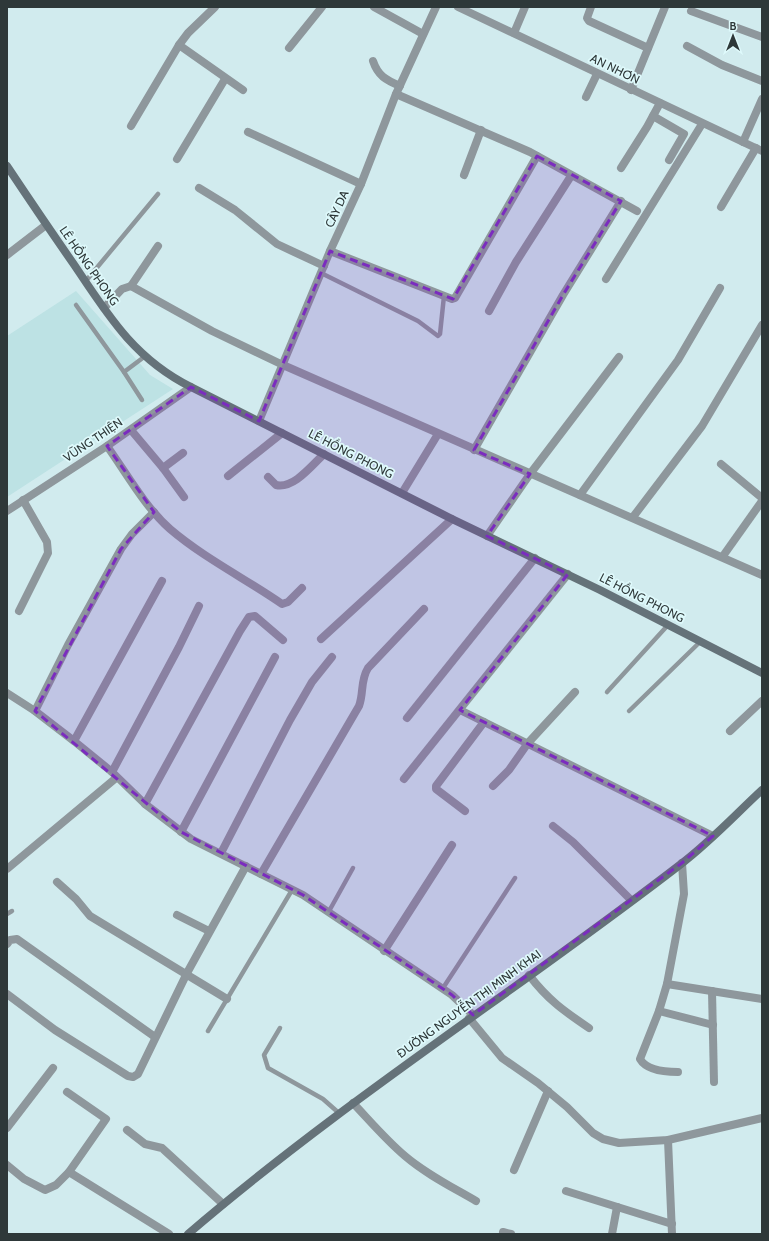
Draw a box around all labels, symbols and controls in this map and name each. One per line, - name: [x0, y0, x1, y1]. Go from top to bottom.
- north arrow: [713, 16, 753, 56]
- text: B: [730, 19, 737, 33]
- street label: AN NHƠN: [588, 50, 642, 87]
- street label: CÂY DA: [321, 187, 352, 230]
- street label: LÊ HỒNG PHONG: [56, 223, 123, 308]
- street label: VŨNG THIỆN: [60, 414, 125, 465]
- street label: LÊ HỒNG PHONG: [306, 425, 397, 481]
- street label: LÊ HỒNG PHONG: [597, 569, 688, 625]
- street label: ĐƯỜNG NGUYỄN THỊ MINH KHAI: [393, 945, 544, 1061]

